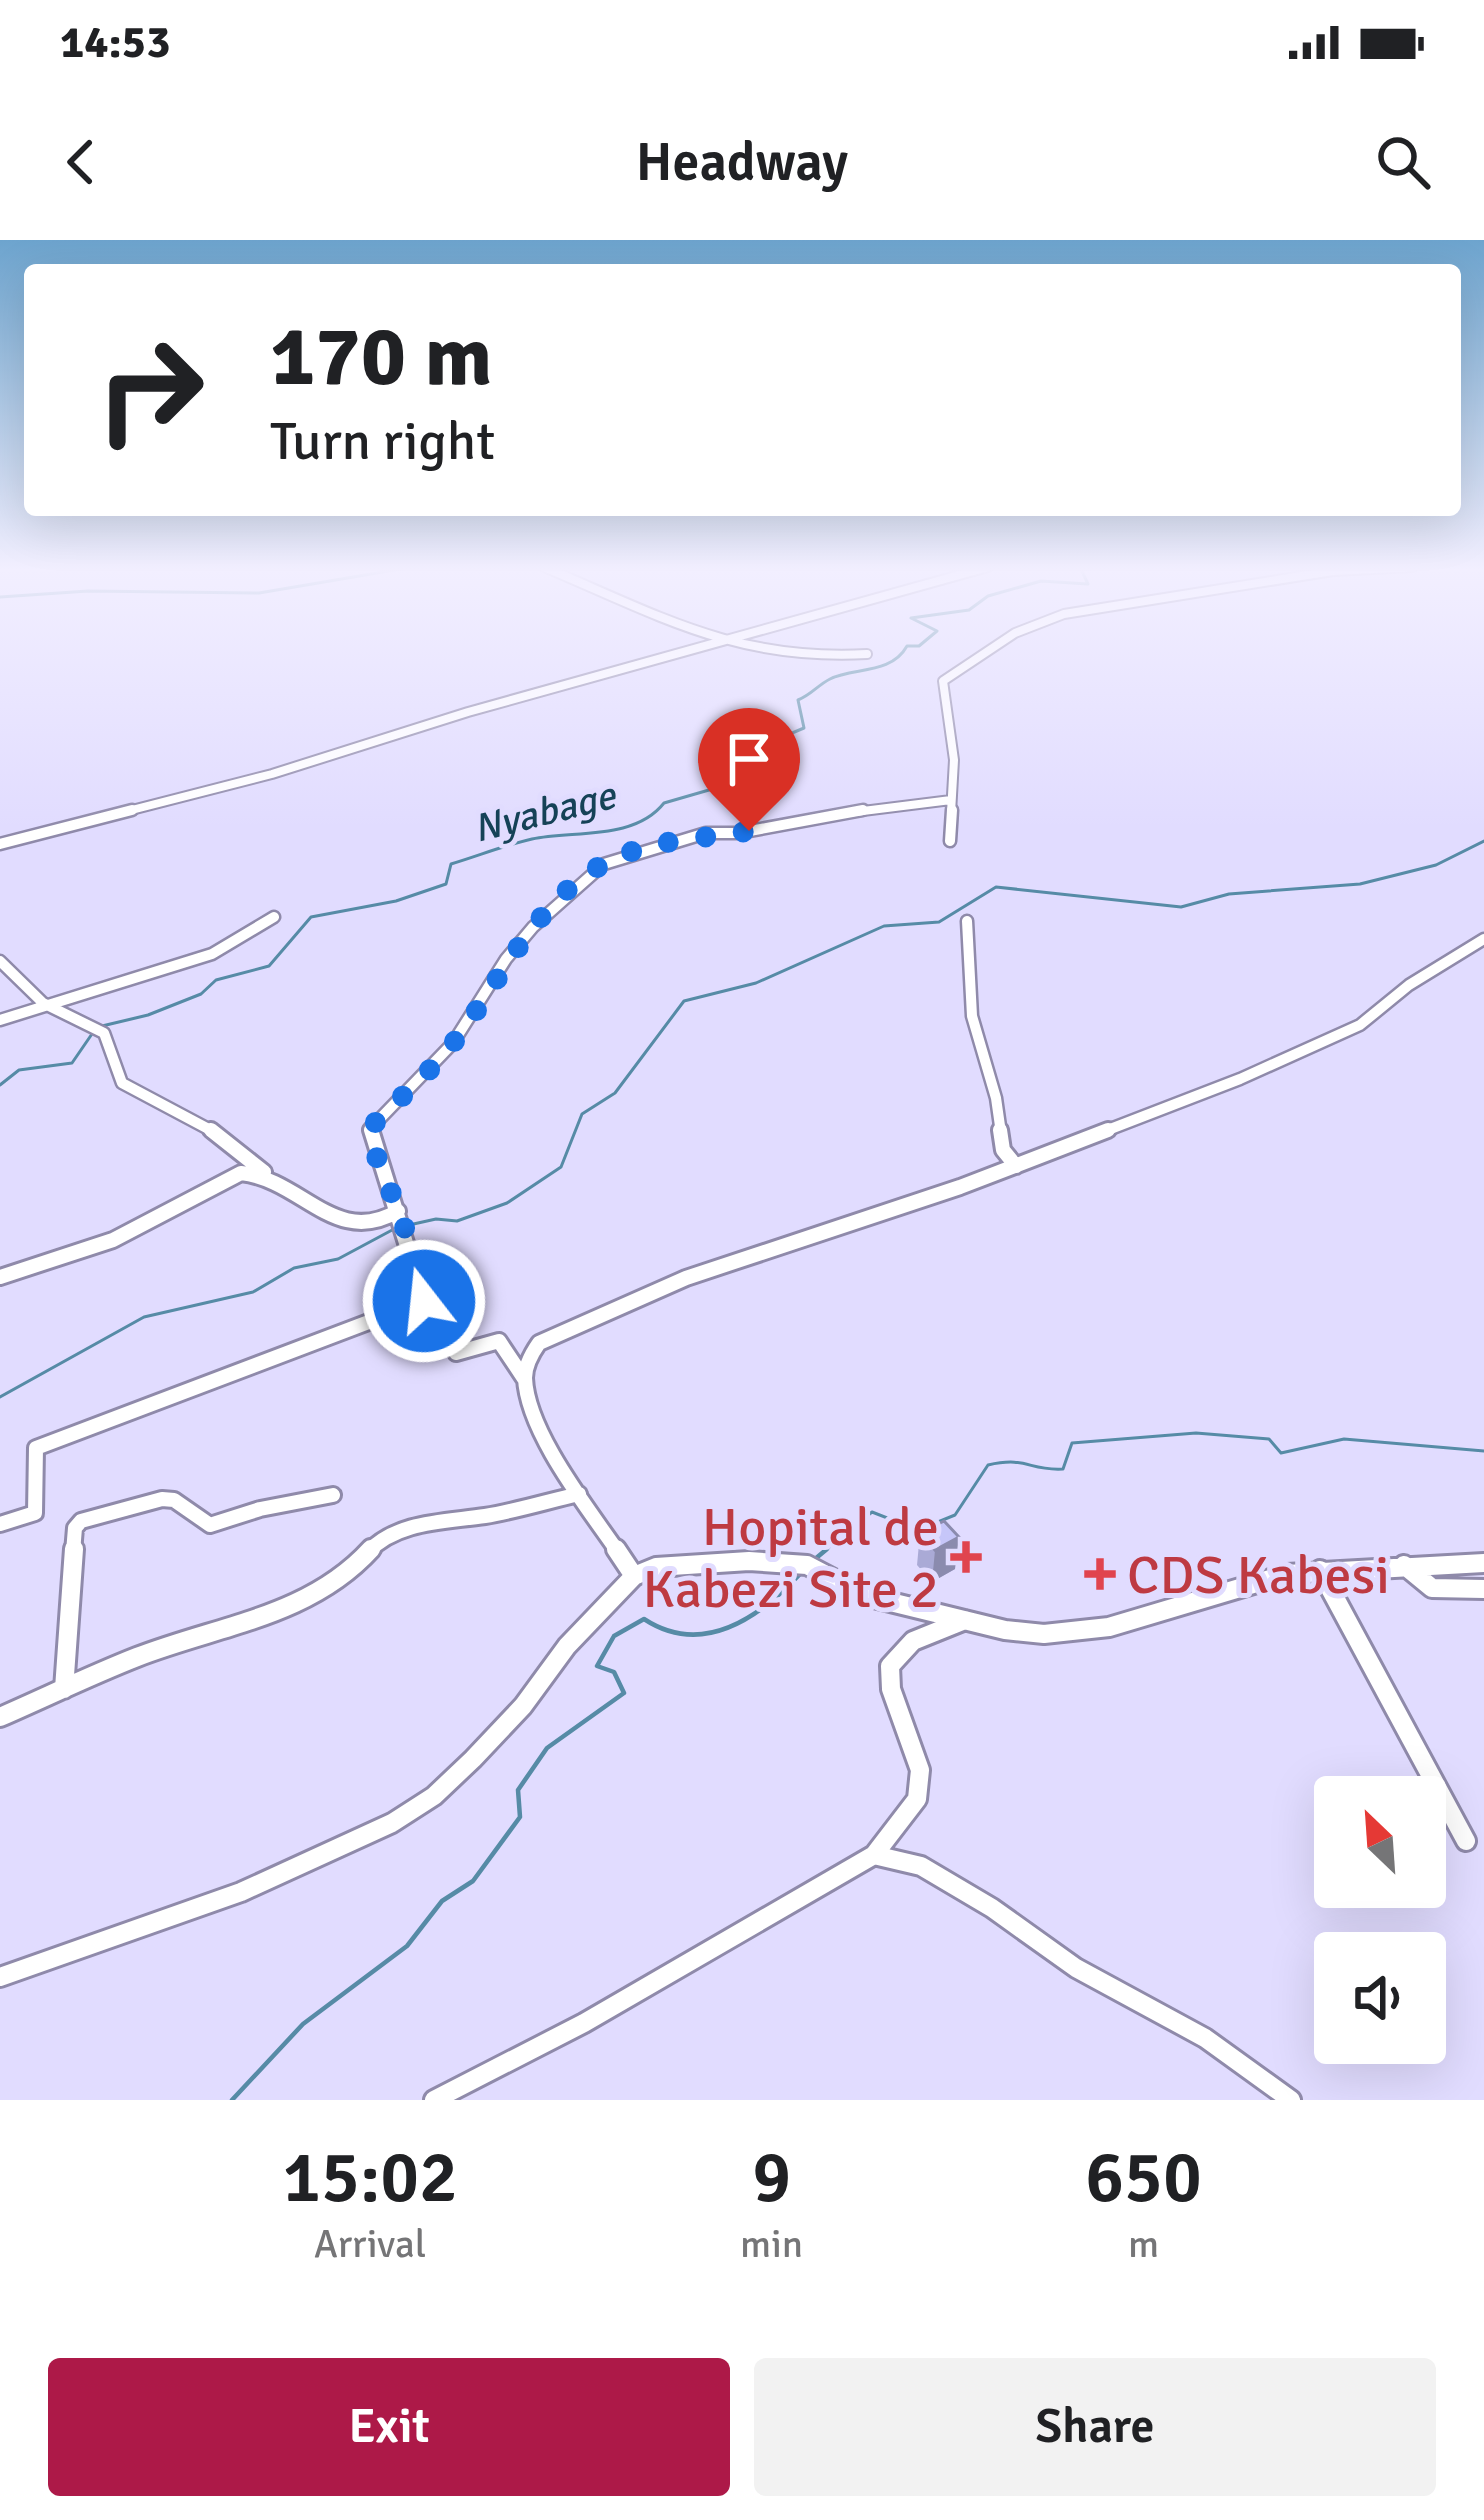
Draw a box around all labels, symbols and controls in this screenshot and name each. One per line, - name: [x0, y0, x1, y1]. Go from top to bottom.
- text: 14:53: [60, 15, 170, 70]
- icon: back: [48, 129, 114, 195]
- text: Headway: [636, 129, 848, 196]
- icon: search: [1370, 129, 1436, 195]
- text: 170 m: [270, 305, 492, 409]
- icon: right: [72, 312, 228, 468]
- text: Turn right: [270, 408, 495, 475]
- pin: [698, 708, 800, 831]
- icon: arrive: [716, 726, 782, 792]
- water label: Nyabage: [468, 771, 622, 853]
- position arrow: [361, 1238, 487, 1364]
- place label: Hopital de Kabezi Site 2: [642, 1494, 939, 1623]
- marker: Hopital de Kabezi Site 2: [950, 1541, 982, 1573]
- place label: CDS Kabesi: [1127, 1542, 1390, 1609]
- marker: CDS Kabesi: [1084, 1558, 1116, 1590]
- north arrow: [1314, 1776, 1446, 1908]
- map controls: [1314, 1776, 1446, 2064]
- button: sound: [1314, 1932, 1446, 2064]
- text: 15:02: [282, 2133, 458, 2222]
- text: 9: [752, 2133, 791, 2222]
- text: 650: [1085, 2133, 1202, 2222]
- text: Arrival: [314, 2220, 426, 2268]
- text: min: [740, 2220, 803, 2268]
- text: m: [1128, 2220, 1159, 2268]
- button: Exit: [48, 2358, 730, 2496]
- button: Share: [754, 2358, 1436, 2496]

